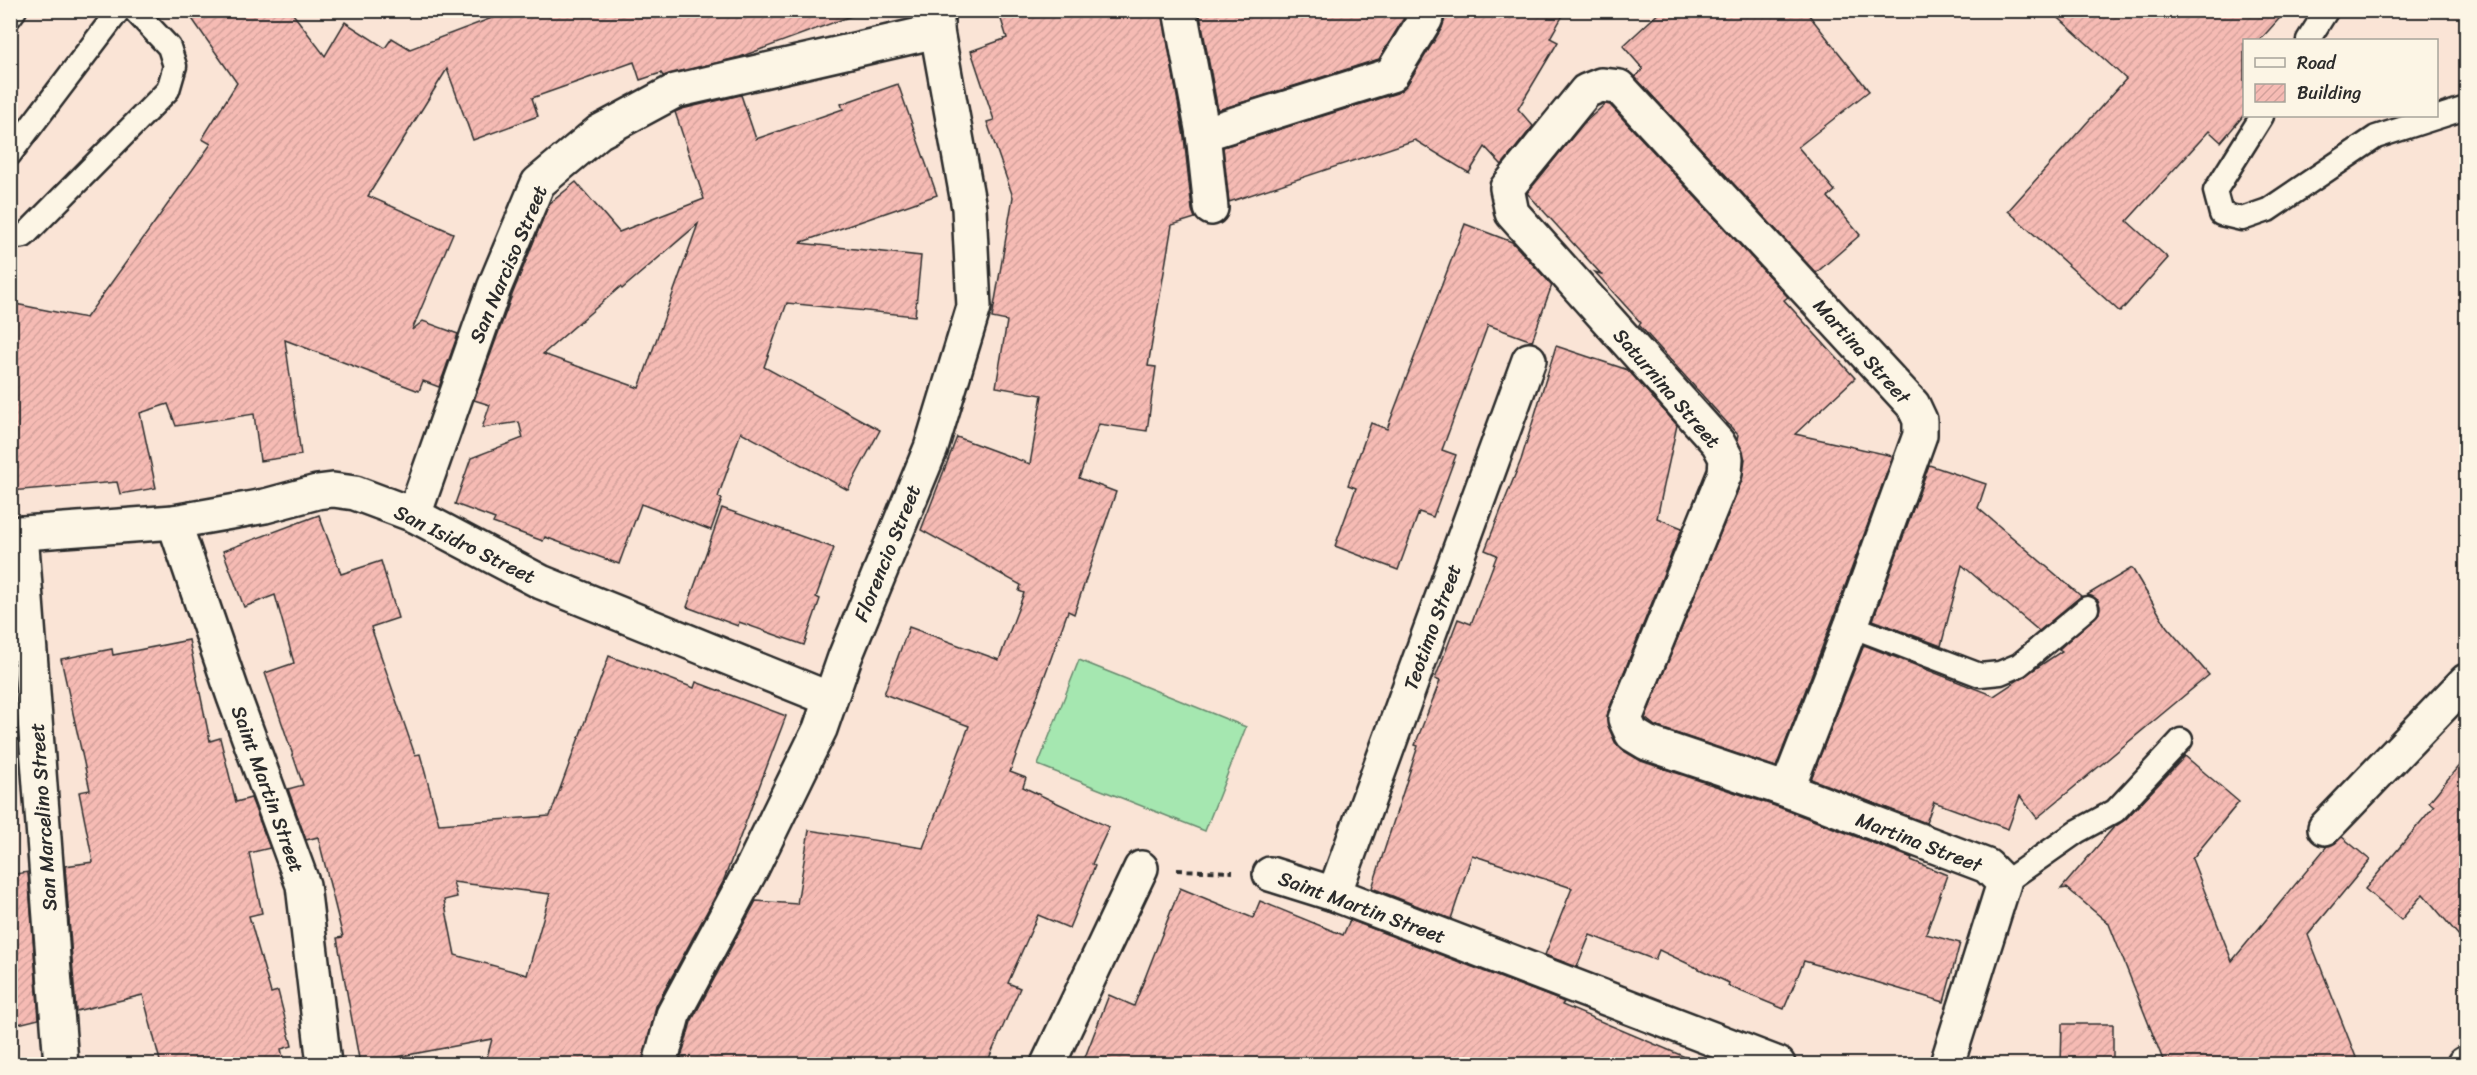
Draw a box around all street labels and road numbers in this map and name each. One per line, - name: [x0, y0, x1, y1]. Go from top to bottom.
- street label: San Narciso Street: [459, 179, 558, 349]
- street label: Martina Street: [1804, 290, 1920, 413]
- street label: Saturnina Street: [1604, 320, 1729, 457]
- street label: Florencio Street: [844, 479, 931, 627]
- street label: San Isidro Street: [388, 495, 542, 594]
- street label: Teotimo Street: [1393, 559, 1472, 695]
- street label: Saint Martin Street: [221, 701, 314, 878]
- street label: San Marcelino Street: [19, 722, 68, 912]
- street label: Martina Street: [1850, 802, 1988, 883]
- street label: Saint Martin Street: [1273, 861, 1451, 954]

